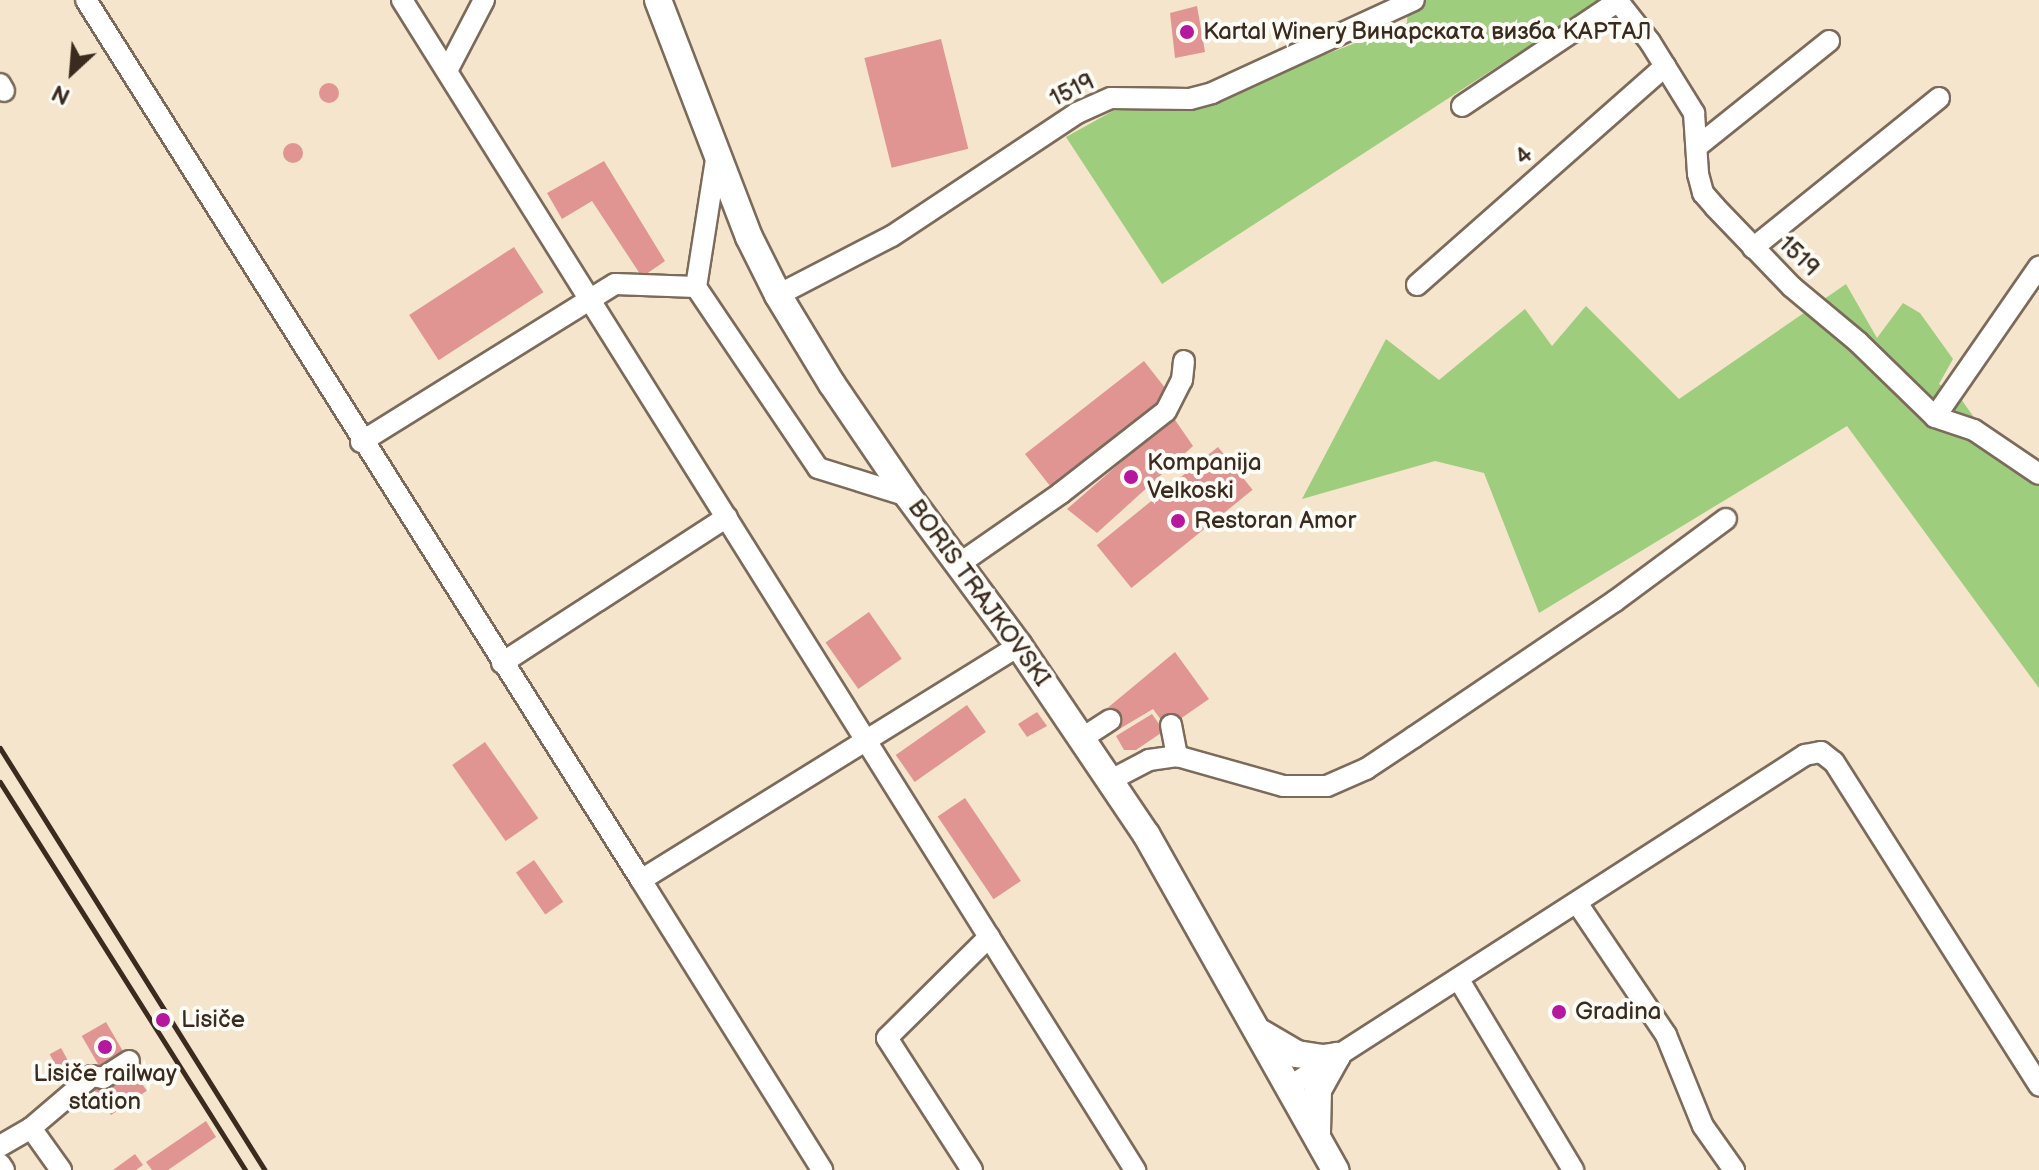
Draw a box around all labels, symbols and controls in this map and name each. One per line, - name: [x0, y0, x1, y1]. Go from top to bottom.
- place label: Kartal Winery Винарската визба КАРТАЛ: [1203, 18, 1654, 46]
- marker: Kartal Winery Винарската визба КАРТАЛ: [1178, 23, 1196, 41]
- north arrow: [32, 32, 112, 112]
- street label: 1519: [1045, 67, 1099, 113]
- text: N: [48, 78, 75, 110]
- street label: 4: [1509, 140, 1539, 172]
- street label: 1519: [1772, 230, 1826, 282]
- place label: Kompanija Velkoski: [1147, 449, 1262, 505]
- marker: Kompanija Velkoski: [1122, 468, 1140, 486]
- street label: BORIS TRAJKOVSKI: [901, 494, 1057, 692]
- place label: Restoran Amor: [1194, 507, 1356, 535]
- marker: Restoran Amor: [1169, 512, 1187, 530]
- place label: Gradina: [1575, 998, 1661, 1026]
- marker: Gradina: [1550, 1003, 1568, 1021]
- place label: Lisiče: [181, 1006, 245, 1034]
- marker: Lisiče: [152, 1009, 174, 1031]
- marker: Lisiče railway station: [96, 1038, 114, 1056]
- place label: Lisiče railway station: [33, 1060, 177, 1116]

